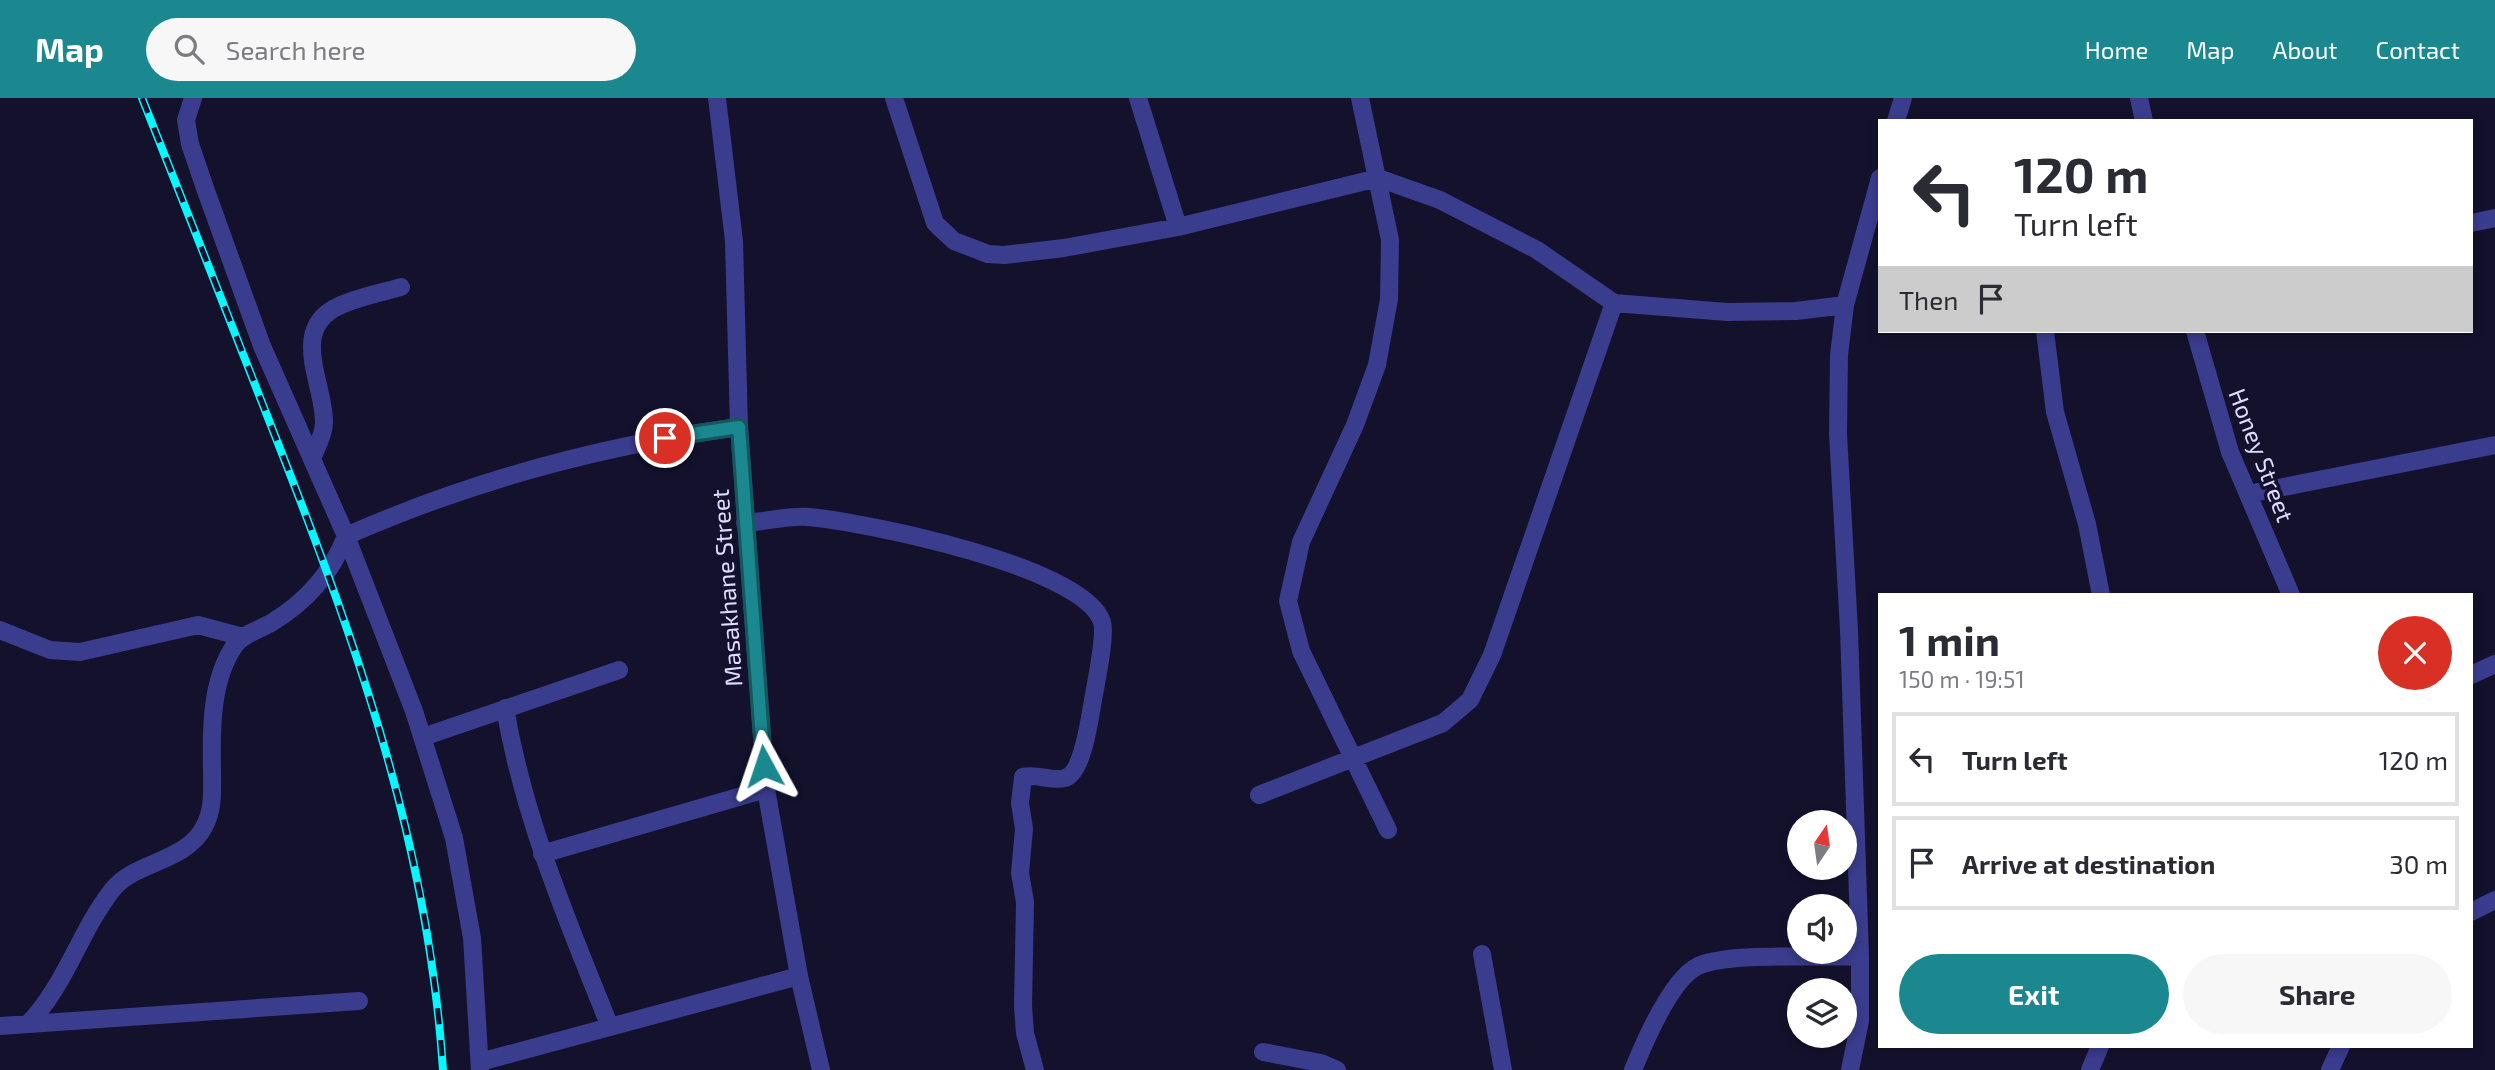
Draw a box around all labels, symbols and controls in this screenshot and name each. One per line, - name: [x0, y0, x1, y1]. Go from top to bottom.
- search box: [146, 18, 636, 81]
- text: Map: [35, 29, 104, 69]
- icon: search: [170, 30, 208, 68]
- text: Search here: [226, 34, 365, 65]
- text: Home: [2085, 35, 2148, 64]
- text: Map: [2186, 35, 2234, 64]
- text: About: [2272, 35, 2338, 64]
- text: Contact: [2376, 35, 2460, 64]
- text: 120 m: [2014, 144, 2148, 203]
- icon: left: [1899, 147, 1990, 238]
- text: Turn left: [2014, 204, 2138, 242]
- icon: arrive: [1972, 280, 2010, 318]
- text: Then: [1899, 284, 1958, 315]
- street label: Honey Street: [2223, 384, 2301, 526]
- pin: [635, 408, 695, 468]
- icon: arrive: [646, 419, 684, 457]
- street label: Masakhane Street: [705, 488, 747, 688]
- text: 1 min: [1899, 614, 2000, 664]
- button: close: [2378, 616, 2452, 690]
- text: 150 m · 19:51: [1899, 665, 2025, 693]
- position arrow: [727, 729, 801, 803]
- icon: left: [1903, 740, 1941, 778]
- text: Turn left: [1962, 744, 2068, 775]
- text: 120 m: [2379, 744, 2448, 775]
- north arrow: [1787, 810, 1857, 880]
- map controls: [1787, 810, 1857, 1048]
- icon: arrive: [1903, 844, 1941, 882]
- text: Arrive at destination: [1962, 848, 2215, 879]
- text: 30 m: [2389, 848, 2448, 879]
- button: sound: [1787, 894, 1857, 964]
- button: Exit: [1899, 954, 2169, 1034]
- button: Share: [2183, 954, 2452, 1034]
- button: layers: [1787, 978, 1857, 1048]

